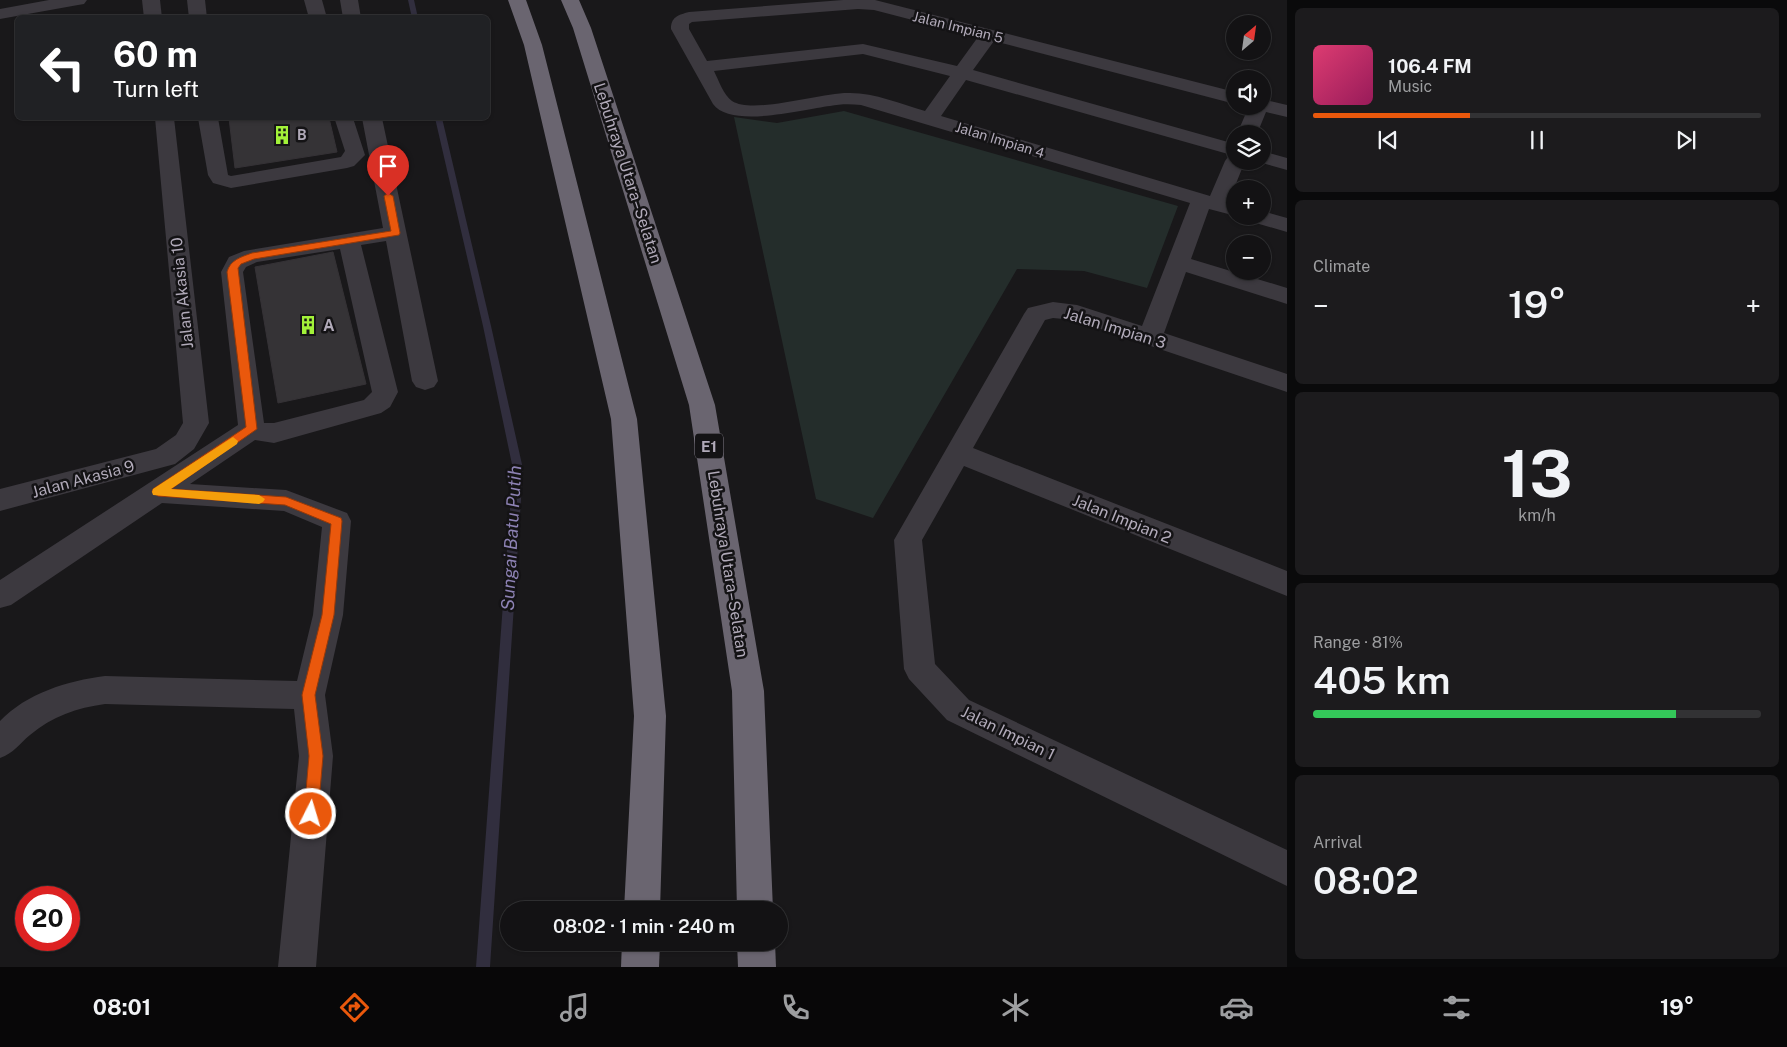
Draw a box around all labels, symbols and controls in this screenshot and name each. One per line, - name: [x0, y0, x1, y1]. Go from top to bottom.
- street label: Jalan Impian 5: [911, 8, 1005, 46]
- north arrow: [1226, 15, 1271, 60]
- map controls: [1226, 15, 1271, 280]
- text: 60 m: [113, 34, 198, 75]
- icon: left: [30, 35, 95, 100]
- text: 106.4 FM: [1388, 55, 1472, 77]
- button: sound: [1226, 70, 1271, 115]
- text: Turn left: [113, 76, 199, 102]
- text: Music: [1388, 77, 1432, 96]
- street label: Lebuhraya Utara–Selatan: [590, 80, 666, 266]
- street label: Jalan Impian 4: [953, 119, 1047, 161]
- building icon: B: [271, 124, 293, 146]
- button: layers: [1226, 125, 1271, 170]
- icon: previous: [1374, 126, 1402, 154]
- icon: pause: [1523, 126, 1551, 154]
- icon: next: [1672, 126, 1700, 154]
- place label: B: [297, 127, 307, 143]
- pin: [367, 145, 409, 196]
- icon: arrive: [374, 152, 402, 180]
- button: +: [1226, 180, 1271, 225]
- button: −: [1226, 235, 1271, 280]
- street label: Jalan Akasia 10: [167, 236, 197, 350]
- text: Climate: [1313, 257, 1370, 276]
- text: 19°: [1508, 282, 1566, 327]
- text: −: [1313, 289, 1329, 322]
- text: +: [1745, 289, 1761, 322]
- street label: Jalan Impian 3: [1062, 303, 1168, 353]
- building icon: A: [297, 314, 319, 336]
- place label: A: [323, 316, 335, 335]
- road number: E1: [695, 434, 723, 458]
- text: 13: [1501, 435, 1573, 512]
- street label: Jalan Akasia 9: [30, 456, 136, 502]
- water label: Sungai Batu Putih: [497, 465, 525, 611]
- street label: Lebuhraya Utara–Selatan: [704, 469, 752, 659]
- street label: Jalan Impian 2: [1070, 490, 1174, 548]
- text: km/h: [1518, 506, 1556, 525]
- text: Range · 81%: [1313, 633, 1403, 652]
- text: 405 km: [1313, 658, 1451, 703]
- street label: Jalan Impian 1: [958, 702, 1058, 764]
- position arrow: [284, 787, 336, 839]
- text: Arrival: [1313, 833, 1362, 852]
- text: 08:02: [1313, 858, 1419, 903]
- speed limit sign: 20: [15, 886, 80, 951]
- text: 08:02 · 1 min · 240 m: [553, 915, 735, 937]
- icon: directions: [337, 990, 372, 1025]
- icon: music: [557, 990, 592, 1025]
- icon: phone: [778, 990, 813, 1025]
- icon: climate: [998, 990, 1033, 1025]
- icon: car: [1219, 990, 1254, 1025]
- icon: filters: [1439, 990, 1474, 1025]
- text: 08:01: [93, 994, 151, 1020]
- text: 19°: [1660, 994, 1694, 1020]

